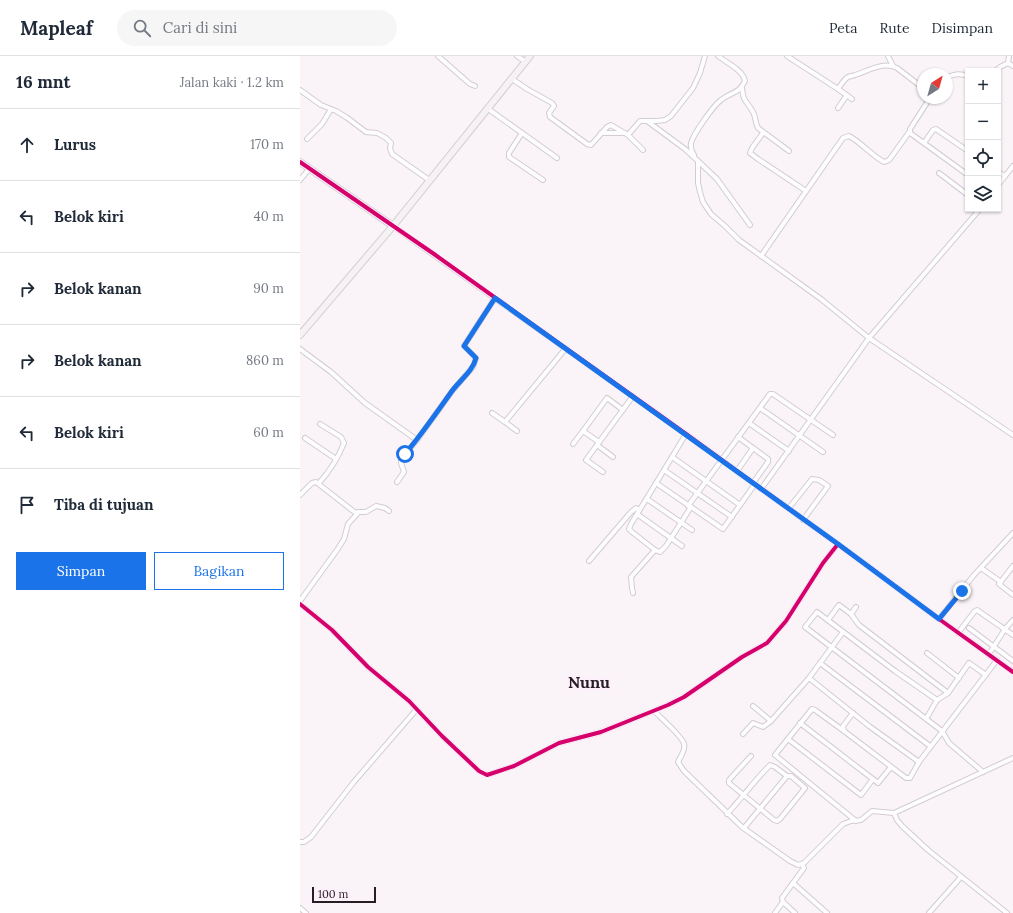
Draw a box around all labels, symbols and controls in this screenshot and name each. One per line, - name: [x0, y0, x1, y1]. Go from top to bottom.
- search box: [117, 10, 397, 46]
- text: Mapleaf: [20, 16, 93, 40]
- icon: search: [131, 17, 153, 39]
- text: Cari di sini: [163, 18, 237, 37]
- text: Peta: [829, 19, 857, 37]
- text: Rute: [879, 19, 910, 37]
- text: Disimpan: [932, 19, 993, 37]
- north arrow: [917, 68, 953, 104]
- map controls: [965, 68, 1001, 212]
- button: +: [965, 68, 1001, 104]
- text: 16 mnt: [16, 71, 71, 93]
- text: Jalan kaki · 1.2 km: [180, 74, 284, 91]
- button: −: [965, 104, 1001, 140]
- icon: ahead: [16, 134, 38, 156]
- text: Lurus: [54, 135, 96, 154]
- text: 170 m: [250, 136, 284, 153]
- button: locate: [965, 140, 1001, 176]
- button: layers: [965, 176, 1001, 212]
- icon: left: [16, 206, 38, 228]
- text: Belok kiri: [54, 207, 124, 226]
- text: 40 m: [254, 208, 284, 225]
- icon: right: [16, 278, 38, 300]
- text: Belok kanan: [54, 279, 142, 298]
- text: 90 m: [253, 280, 284, 297]
- icon: right: [16, 350, 38, 372]
- text: Belok kanan: [54, 351, 142, 370]
- text: 860 m: [246, 352, 284, 369]
- icon: left: [16, 422, 38, 444]
- text: Belok kiri: [54, 423, 124, 442]
- text: 60 m: [253, 424, 284, 441]
- route start: [396, 445, 414, 463]
- icon: arrive: [16, 494, 38, 516]
- text: Tiba di tujuan: [54, 495, 153, 514]
- button: Simpan: [16, 552, 146, 590]
- button: Bagikan: [154, 552, 284, 590]
- route end: [953, 582, 971, 600]
- district label: Nunu: [568, 672, 610, 692]
- scale bar: [312, 885, 376, 904]
- text: 100 m: [318, 887, 348, 901]

